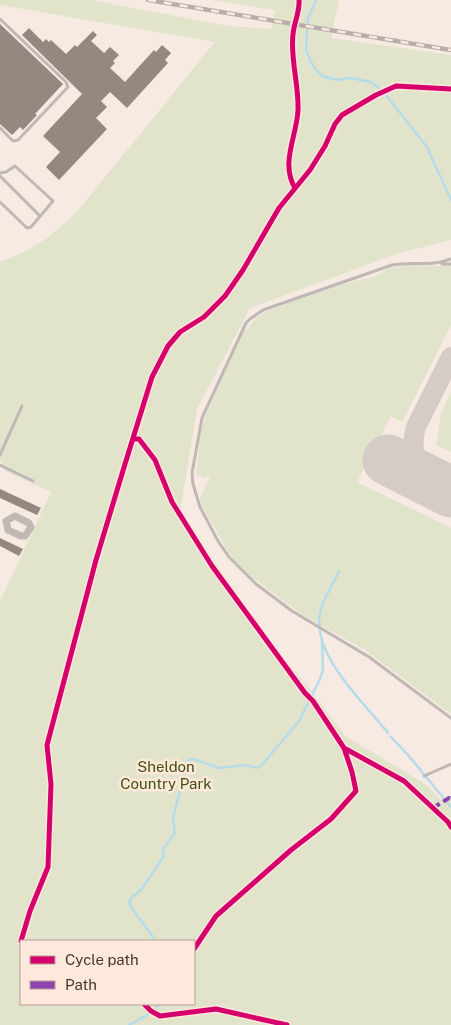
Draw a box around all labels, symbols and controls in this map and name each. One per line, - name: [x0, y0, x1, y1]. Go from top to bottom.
- park label: Sheldon Country Park: [120, 758, 212, 792]
- legend: [20, 940, 195, 1005]
- text: Cycle path: [65, 951, 139, 968]
- text: Path: [65, 976, 97, 993]

